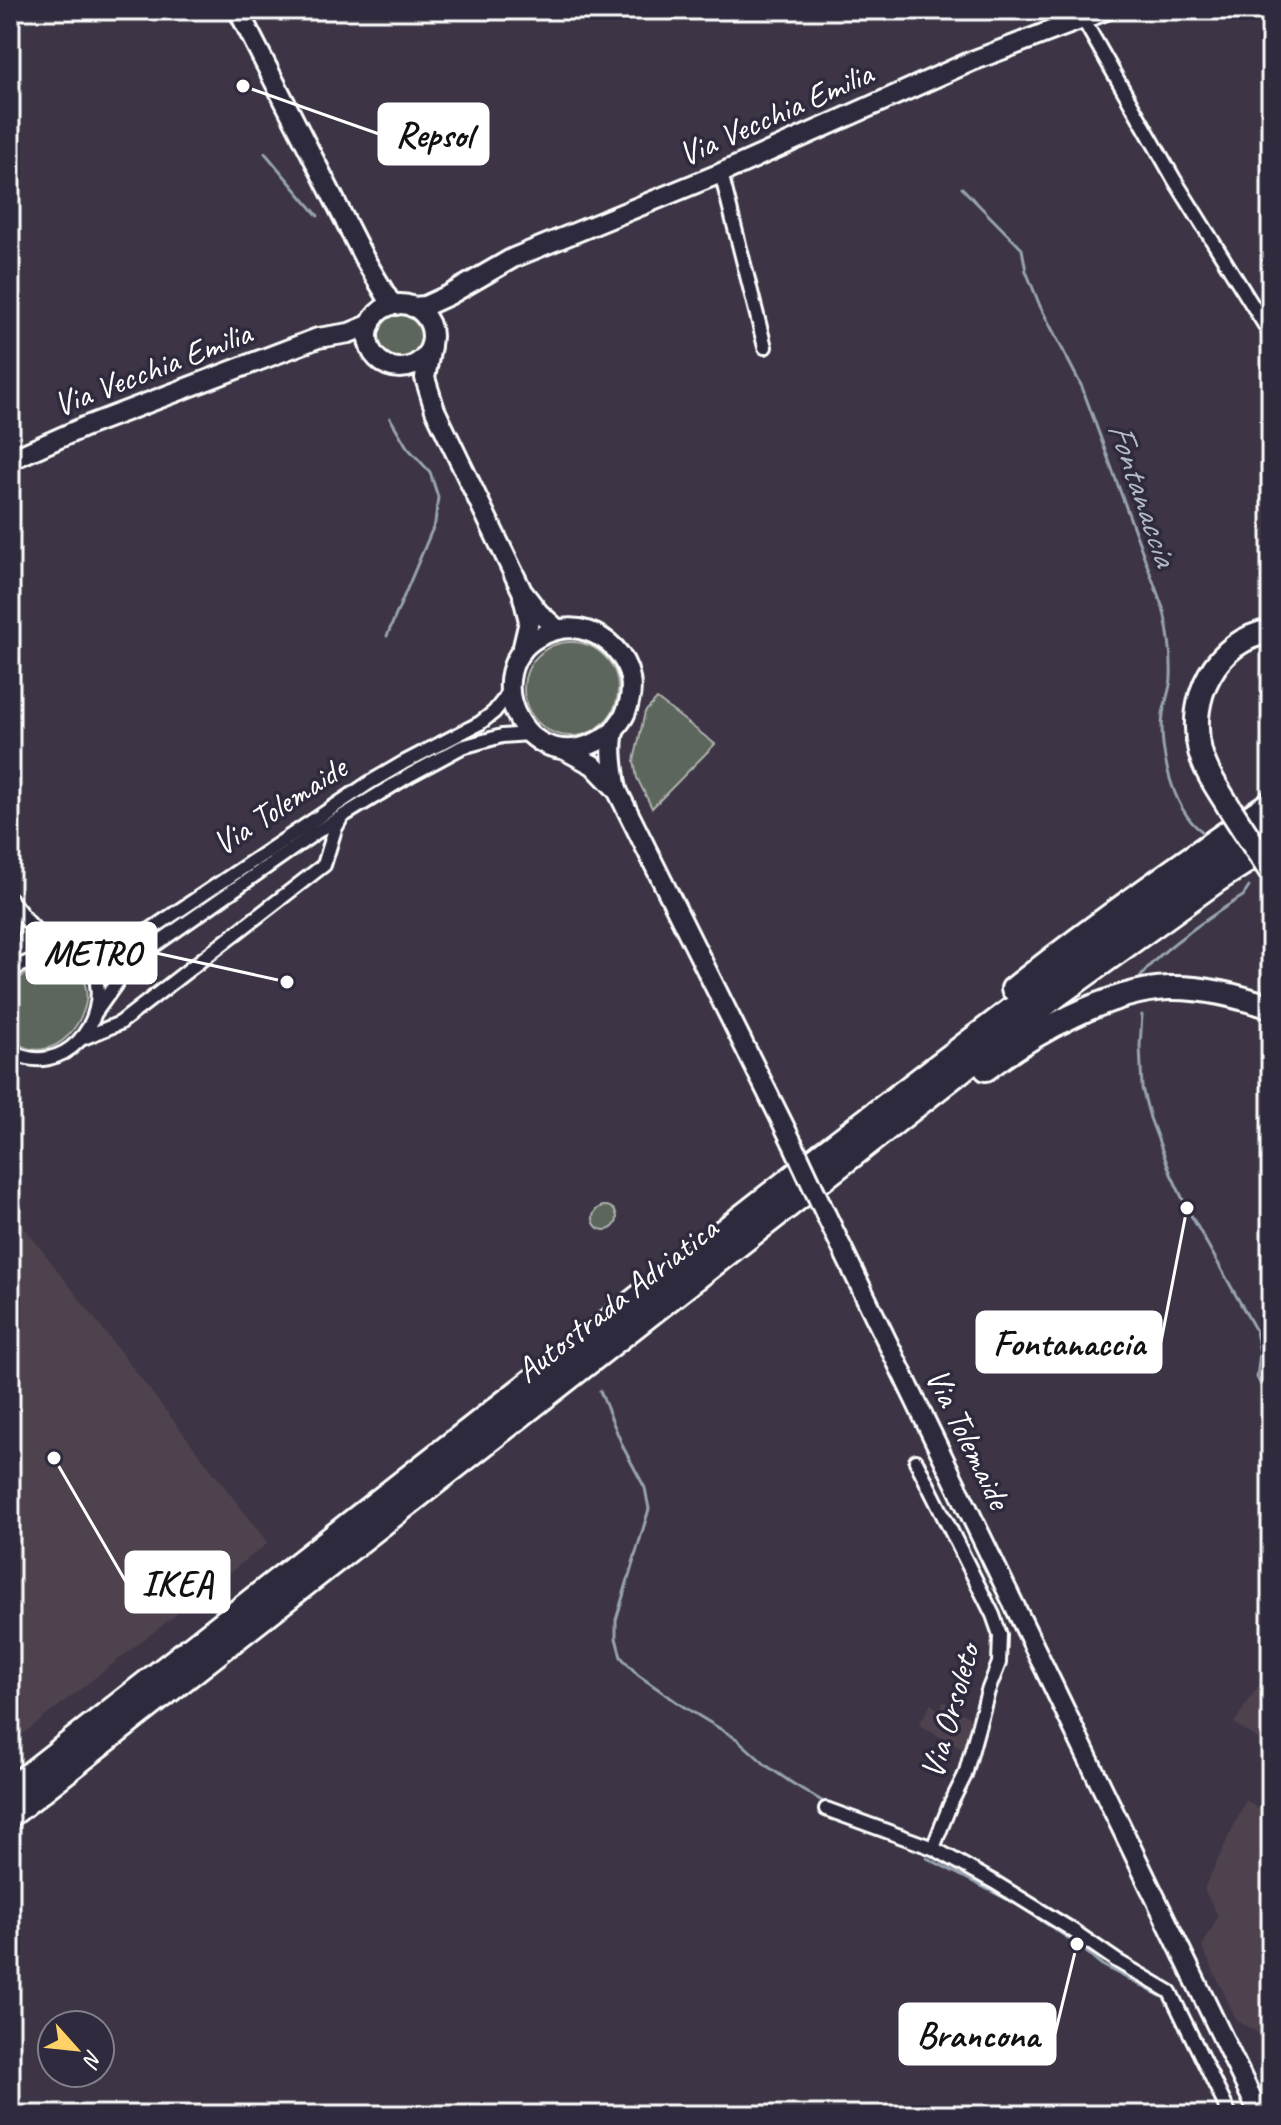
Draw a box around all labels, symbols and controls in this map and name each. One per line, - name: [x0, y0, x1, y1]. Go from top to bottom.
- street label: Via Vecchia Emilia: [671, 50, 881, 175]
- callout: Repsol: [379, 104, 488, 164]
- text: Repsol: [396, 112, 479, 158]
- street label: Via Vecchia Emilia: [47, 310, 259, 426]
- water label: Fontanaccia: [1097, 416, 1190, 574]
- street label: Via Tolemaide: [204, 745, 357, 865]
- callout: METRO: [27, 923, 156, 983]
- text: METRO: [44, 930, 145, 976]
- street label: Autostrada Adriatica: [507, 1206, 728, 1392]
- callout: Fontanaccia: [977, 1312, 1161, 1372]
- text: Fontanaccia: [993, 1320, 1148, 1366]
- street label: Via Tolemaide: [916, 1361, 1022, 1518]
- callout: IKEA: [126, 1552, 229, 1612]
- text: IKEA: [141, 1560, 214, 1606]
- street label: Via Orsoleto: [910, 1635, 990, 1783]
- callout: Brancona: [900, 2004, 1055, 2064]
- north arrow: [36, 2009, 116, 2089]
- text: Brancona: [917, 2012, 1042, 2058]
- text: N: [76, 2045, 108, 2073]

